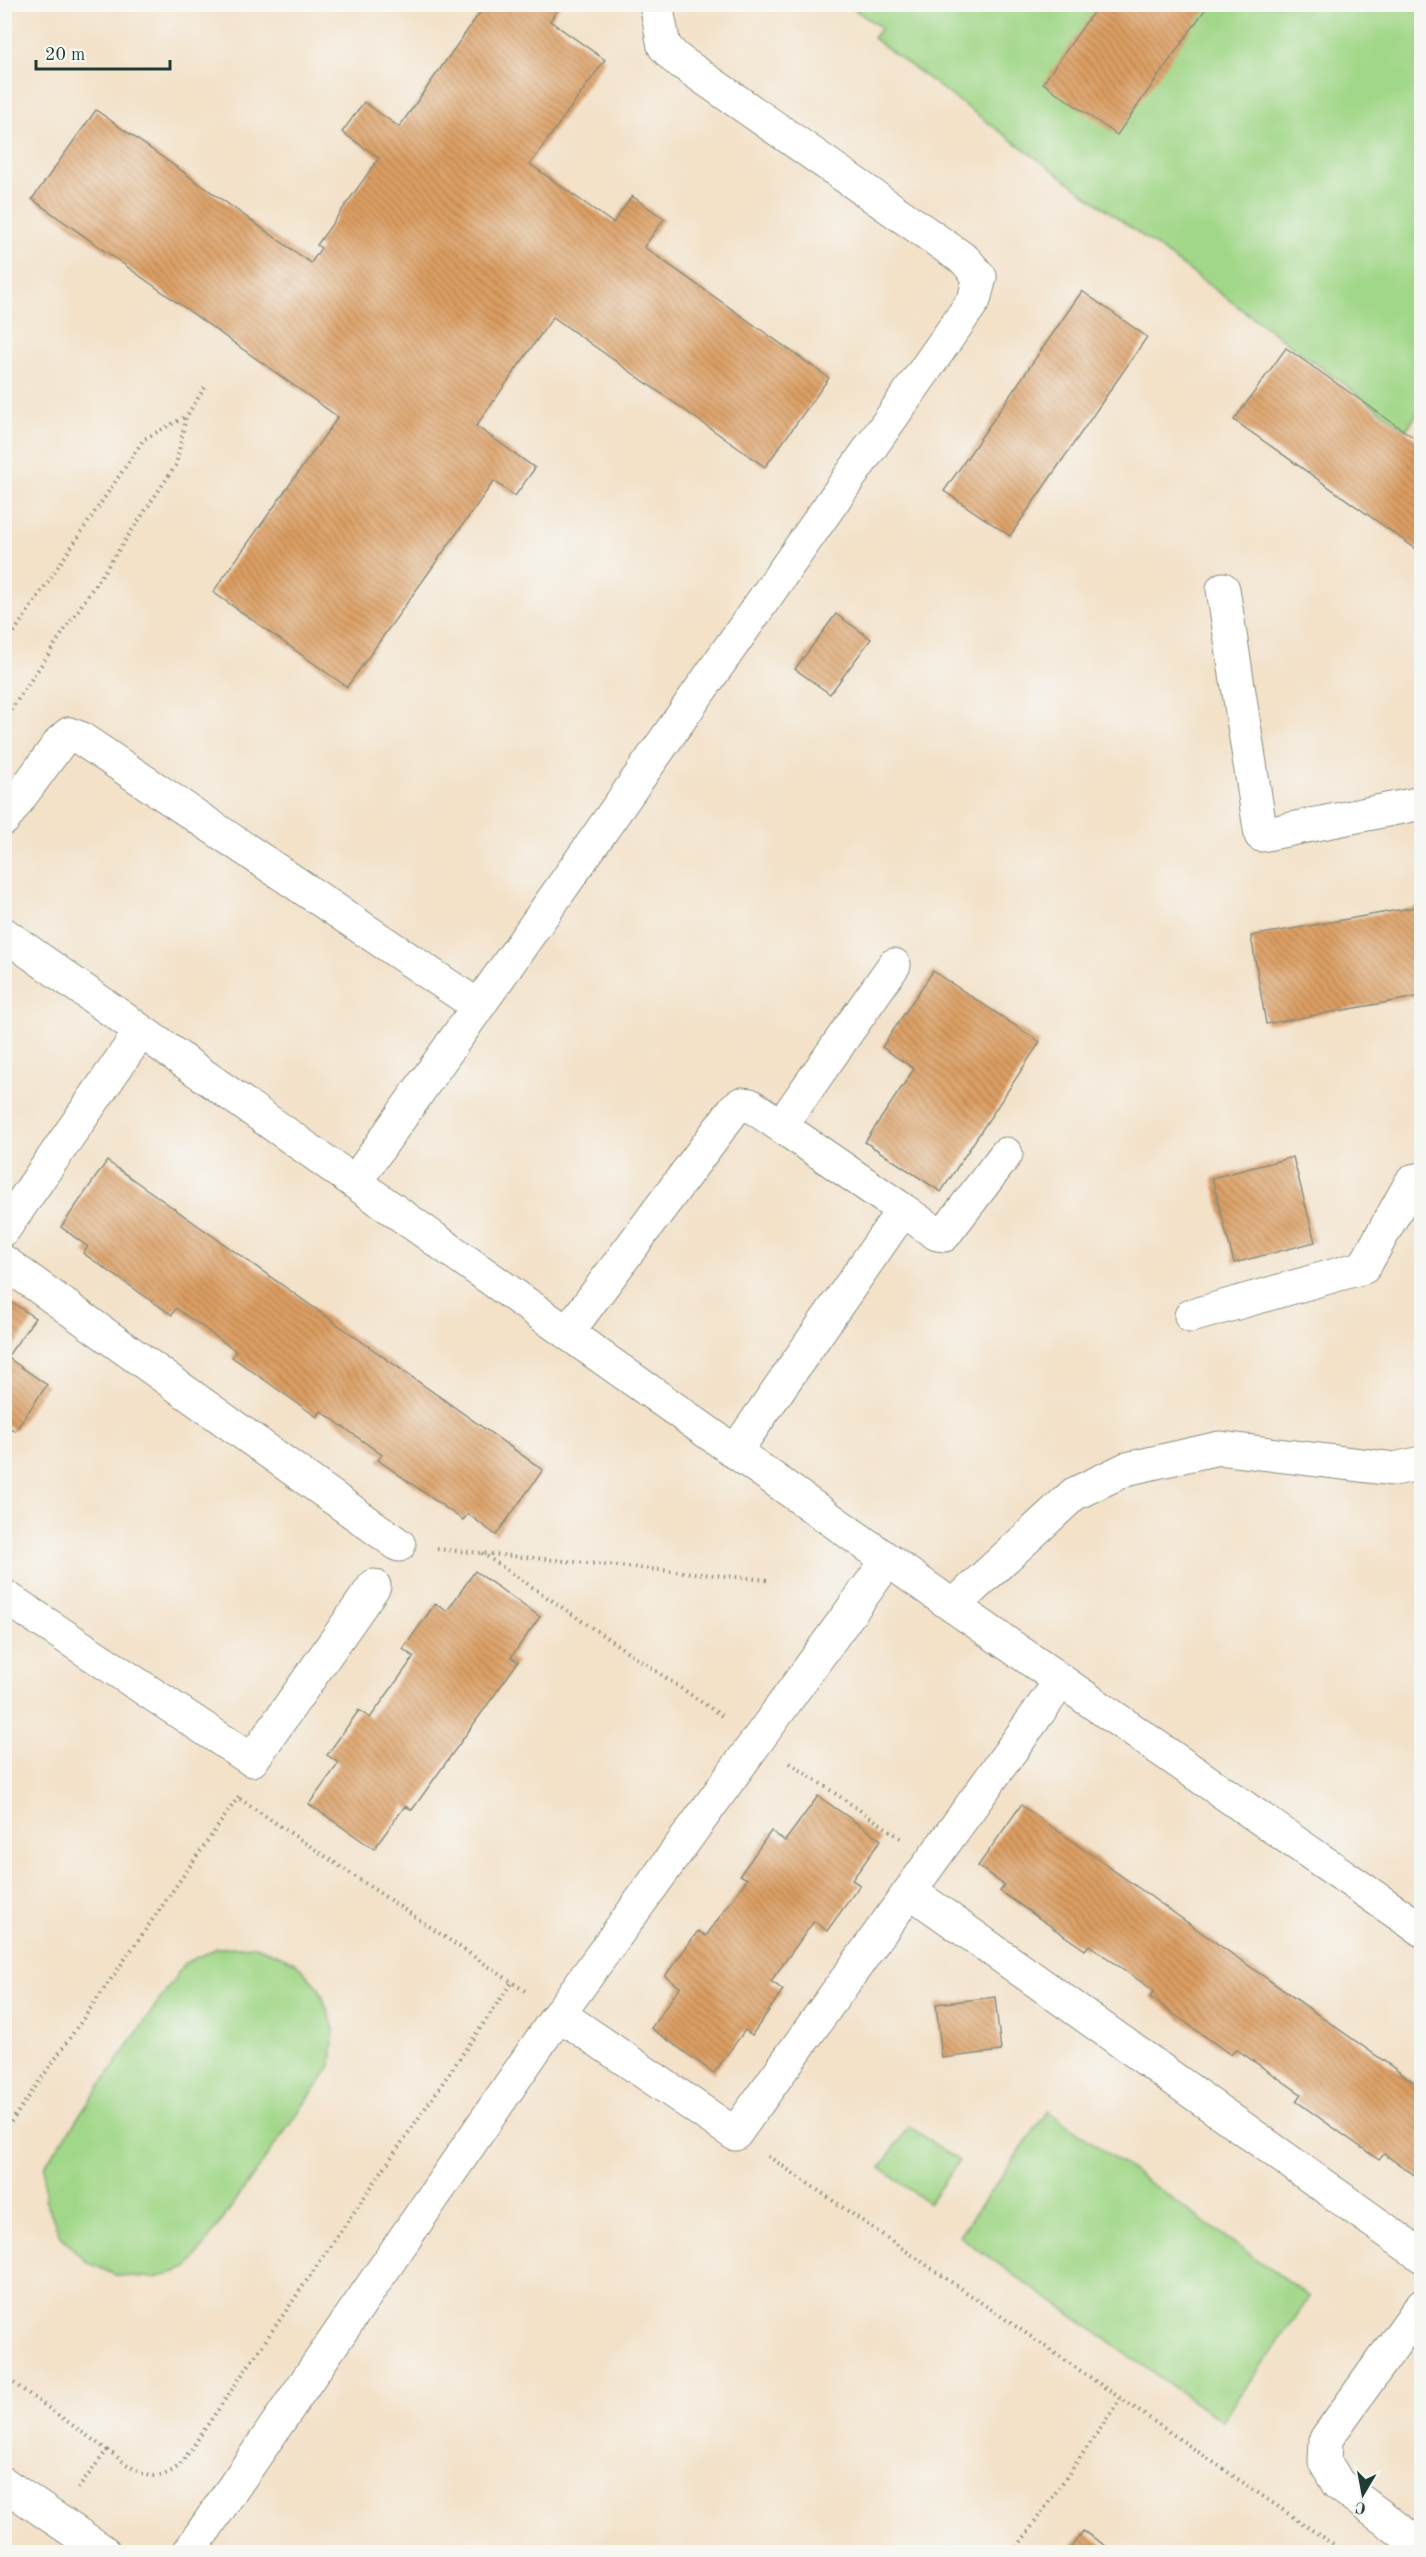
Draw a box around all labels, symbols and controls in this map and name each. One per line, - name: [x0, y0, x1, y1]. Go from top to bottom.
- scale bar: [36, 33, 170, 71]
- text: 20 m: [45, 46, 85, 64]
- north arrow: [1333, 2464, 1393, 2524]
- text: С: [1354, 2498, 1367, 2516]

